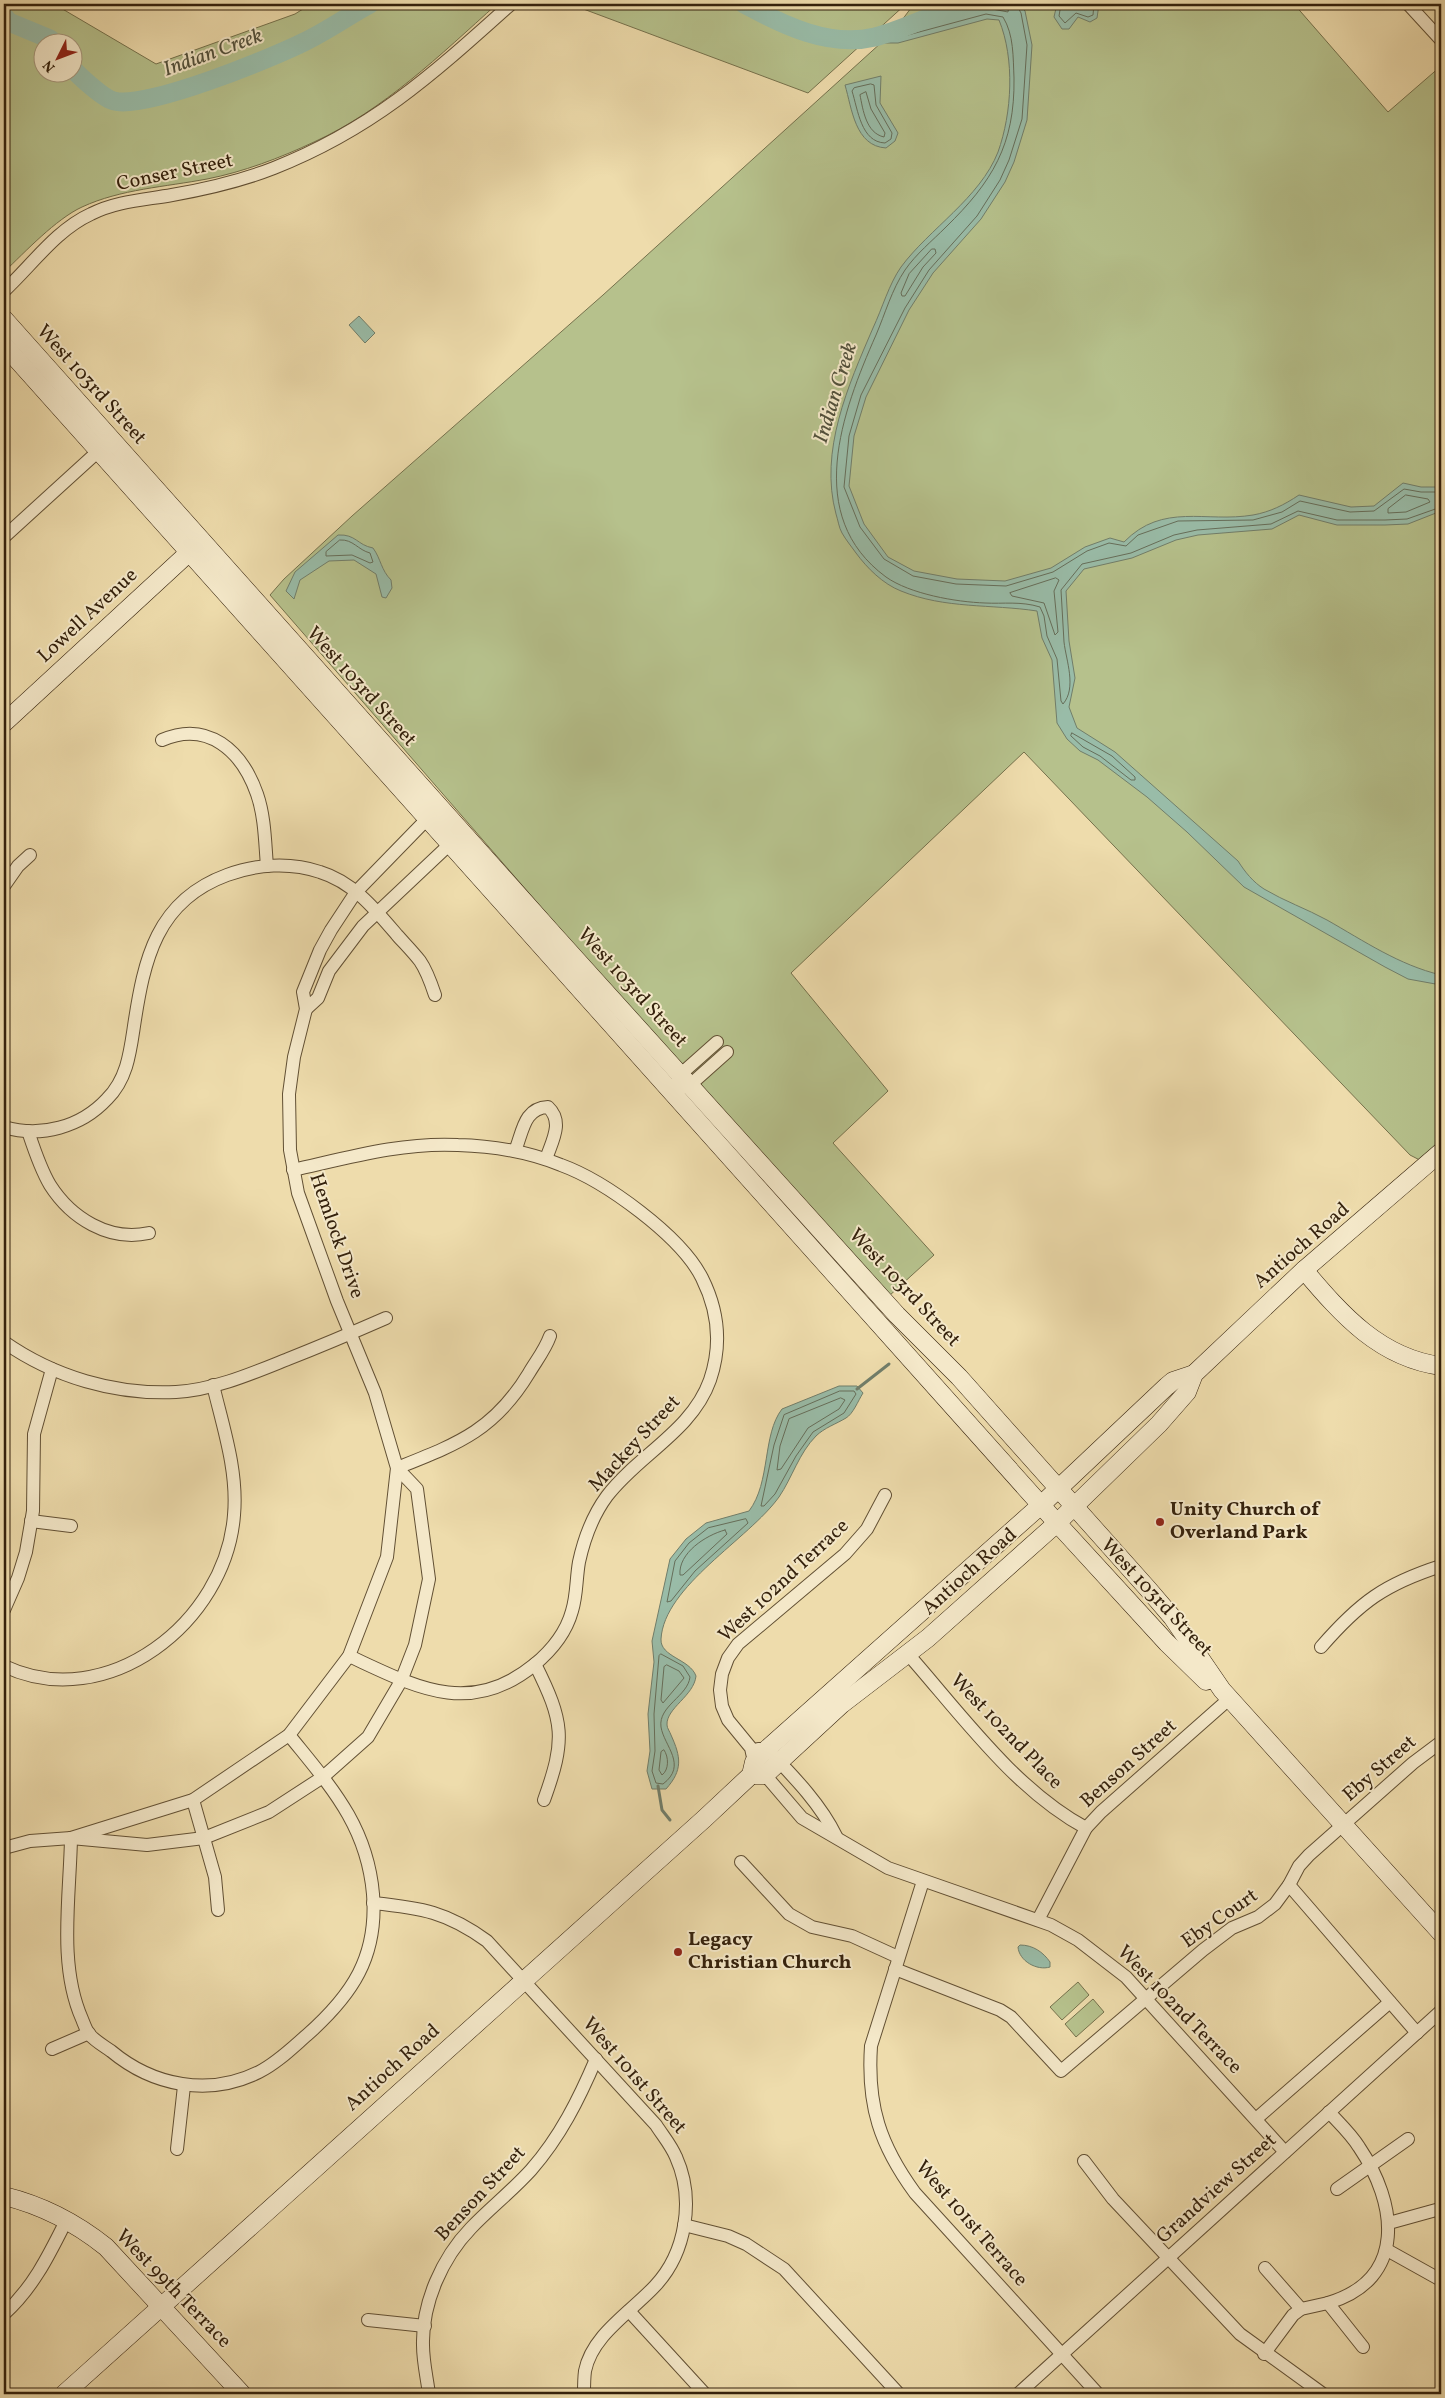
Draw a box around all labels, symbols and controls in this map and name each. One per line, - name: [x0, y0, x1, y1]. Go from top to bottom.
- water label: Indian Creek: [159, 22, 267, 84]
- north arrow: [32, 32, 82, 82]
- text: N: [39, 56, 60, 76]
- street label: Conser Street: [114, 147, 236, 199]
- street label: West 103rd Street: [29, 319, 153, 451]
- water label: Indian Creek: [807, 339, 865, 447]
- street label: Lowell Avenue: [32, 562, 144, 670]
- street label: West 103rd Street: [299, 621, 423, 753]
- street label: West 103rd Street: [570, 922, 694, 1054]
- street label: Hemlock Drive: [301, 1169, 371, 1303]
- street label: Antioch Road: [1248, 1196, 1356, 1296]
- street label: West 103rd Street: [842, 1222, 966, 1354]
- street label: Mackey Street: [583, 1389, 687, 1499]
- place label: Unity Church of Overland Park: [1170, 1496, 1321, 1547]
- street label: West 102nd Terrace: [712, 1513, 856, 1649]
- marker: Unity Church of Overland Park: [1154, 1516, 1166, 1528]
- street label: Antioch Road: [916, 1522, 1024, 1622]
- street label: West 103rd Street: [1094, 1532, 1218, 1664]
- street label: West 102nd Place: [943, 1668, 1069, 1796]
- street label: Benson Street: [1075, 1713, 1183, 1815]
- street label: Eby Street: [1337, 1729, 1423, 1809]
- street label: Eby Court: [1176, 1882, 1264, 1956]
- place label: Legacy Christian Church: [688, 1926, 852, 1977]
- street label: West 102nd Terrace: [1110, 1939, 1248, 2081]
- marker: Legacy Christian Church: [672, 1946, 684, 1958]
- street label: West 101st Street: [575, 2011, 693, 2141]
- street label: Antioch Road: [339, 2018, 447, 2118]
- street label: Grandview Street: [1151, 2127, 1283, 2251]
- street label: Benson Street: [429, 2140, 533, 2248]
- street label: West 101st Terrace: [908, 2155, 1034, 2293]
- street label: West 99th Terrace: [109, 2223, 237, 2355]

